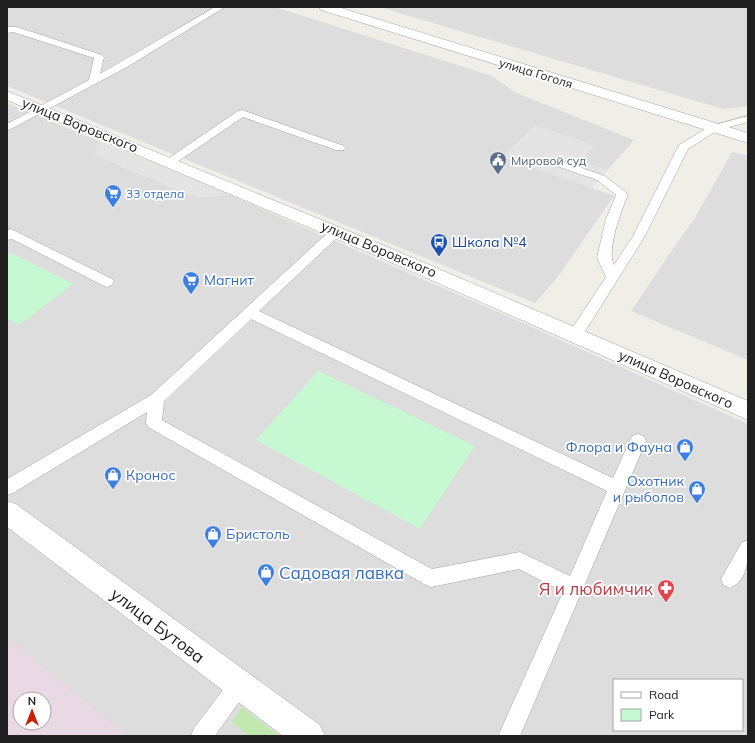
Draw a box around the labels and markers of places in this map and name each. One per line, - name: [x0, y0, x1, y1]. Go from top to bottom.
- public building icon: Мировой суд: [488, 150, 508, 175]
- place label: Мировой суд: [511, 153, 586, 168]
- supermarket icon: 33 отдела: [103, 183, 123, 208]
- place label: 33 отдела: [126, 186, 184, 201]
- bus stop icon: Школа №4: [429, 232, 449, 257]
- place label: Школа №4: [452, 233, 527, 251]
- supermarket icon: Магнит: [181, 270, 201, 295]
- place label: Магнит: [204, 271, 254, 289]
- shop icon: Флора и Фауна: [675, 437, 695, 462]
- place label: Флора и Фауна: [566, 438, 672, 456]
- shop icon: Кронос: [103, 465, 123, 490]
- place label: Кронос: [126, 466, 175, 484]
- place label: Охотник и рыболов: [613, 472, 684, 506]
- shop icon: Охотник и рыболов: [687, 479, 707, 504]
- shop icon: Бристоль: [203, 524, 223, 549]
- place label: Бристоль: [226, 525, 290, 543]
- shop icon: Садовая лавка: [256, 562, 276, 587]
- place label: Садовая лавка: [279, 562, 404, 583]
- place label: Я и любимчик: [539, 578, 654, 599]
- pharmacy icon: Я и любимчик: [656, 578, 676, 603]

